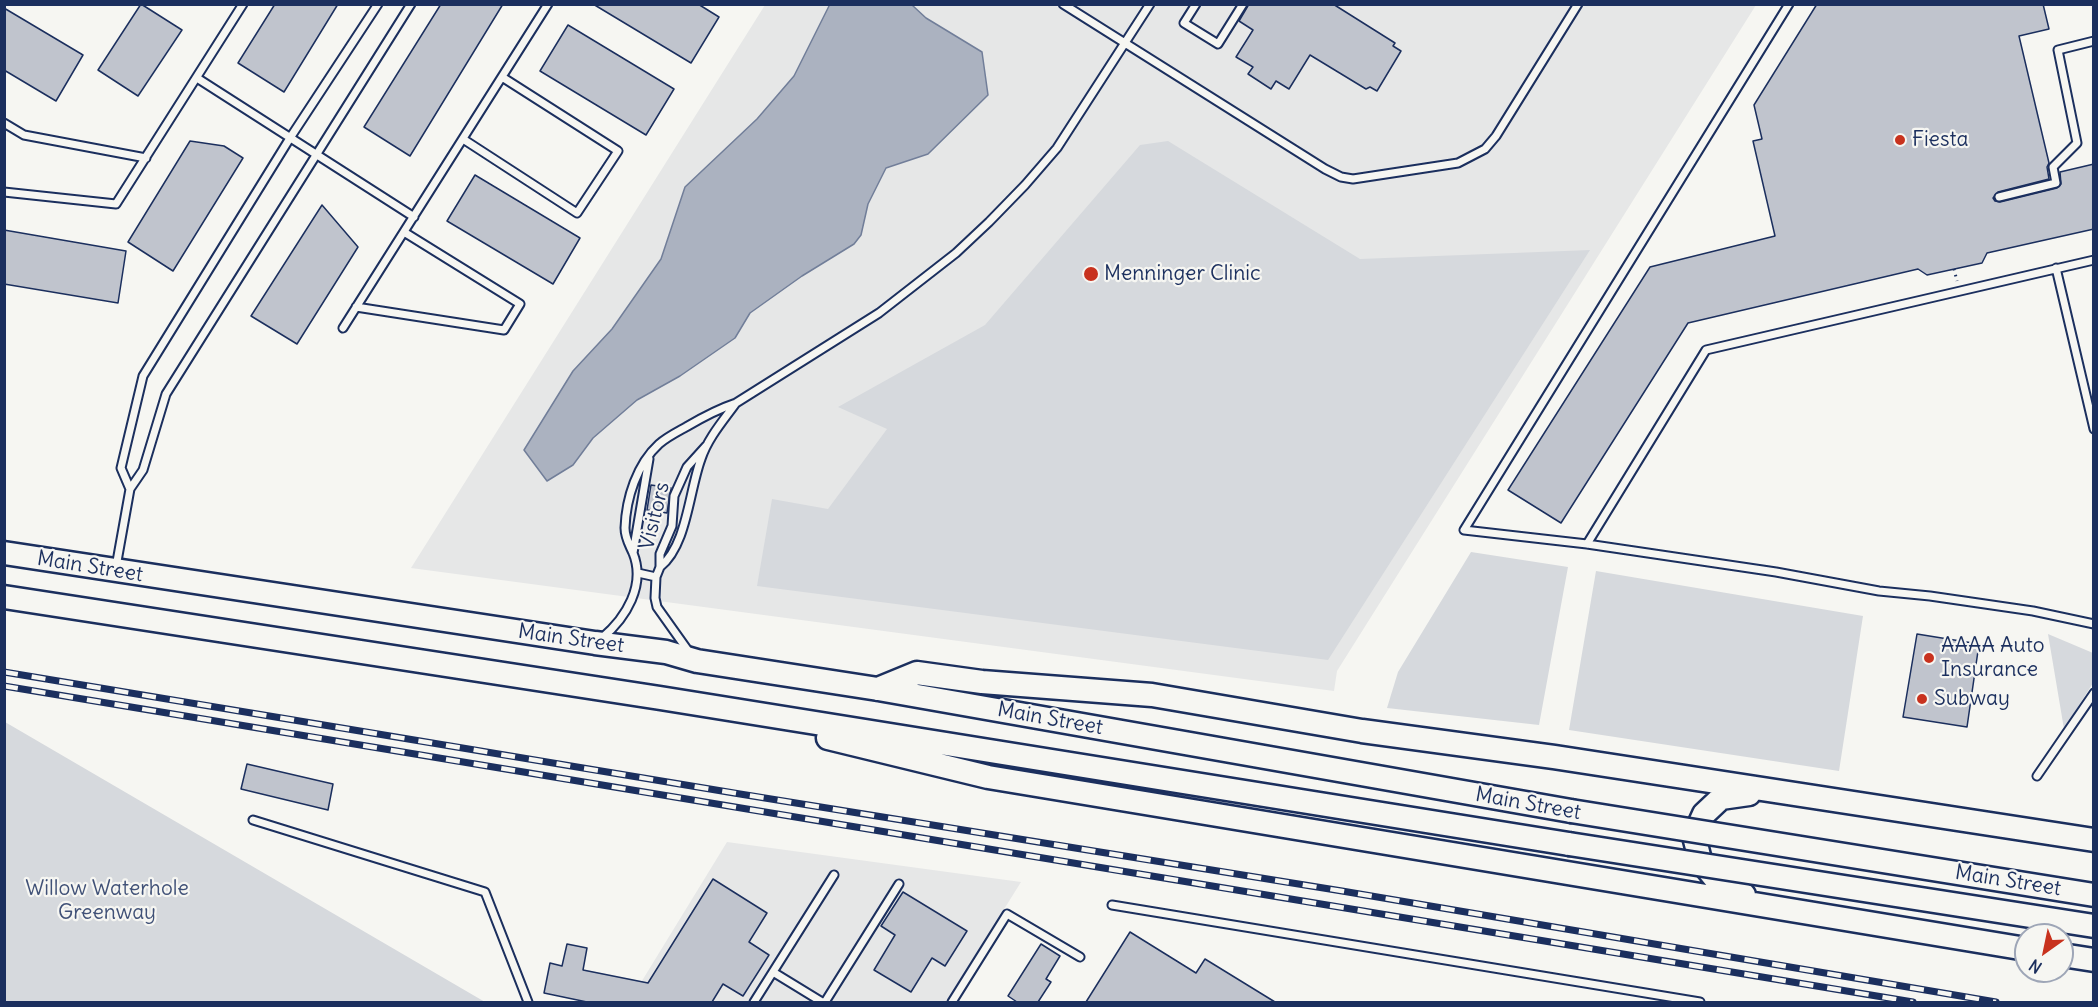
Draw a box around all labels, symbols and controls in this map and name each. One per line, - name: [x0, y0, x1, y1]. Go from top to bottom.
- place label: Fiesta: [1912, 127, 1969, 153]
- marker: Fiesta: [1893, 133, 1907, 147]
- place label: Menninger Clinic: [1104, 261, 1261, 287]
- marker: Menninger Clinic: [1082, 265, 1100, 283]
- street label: Visitors: [634, 479, 676, 553]
- street label: Main Street: [35, 546, 145, 588]
- street label: Main Street: [516, 619, 626, 659]
- place label: AAAA Auto Insurance: [1941, 633, 2045, 683]
- marker: AAAA Auto Insurance: [1922, 651, 1936, 665]
- place label: Subway: [1934, 686, 2010, 712]
- marker: Subway: [1915, 692, 1929, 706]
- street label: Main Street: [995, 697, 1105, 741]
- street label: Main Street: [1473, 782, 1583, 826]
- street label: Main Street: [1953, 860, 2063, 902]
- park label: Willow Waterhole Greenway: [25, 876, 189, 926]
- north arrow: [2014, 923, 2074, 983]
- text: N: [2025, 955, 2045, 978]

